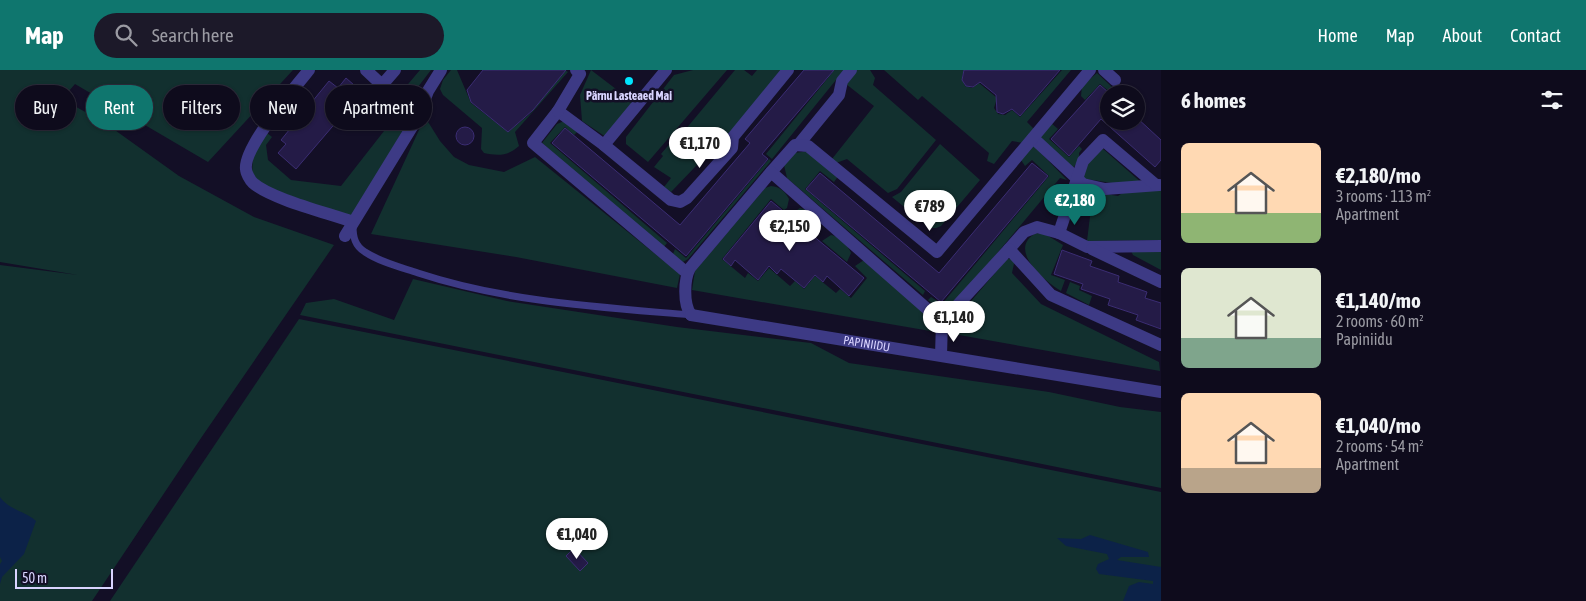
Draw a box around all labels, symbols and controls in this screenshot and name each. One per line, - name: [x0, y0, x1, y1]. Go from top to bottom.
- search box: [94, 13, 444, 58]
- icon: search: [112, 21, 140, 49]
- text: Map: [25, 22, 64, 49]
- text: Search here: [152, 24, 234, 46]
- text: Home: [1318, 25, 1358, 46]
- text: Map: [1386, 25, 1415, 46]
- text: About: [1443, 25, 1482, 46]
- text: Contact: [1510, 25, 1561, 46]
- marker: Pärnu Lasteaed Mai: [623, 75, 635, 87]
- chip: Buy: [15, 85, 76, 130]
- chip: Rent: [86, 85, 153, 130]
- chip: Filters: [163, 85, 240, 130]
- chip: New: [250, 85, 315, 130]
- chip: Apartment: [325, 85, 432, 130]
- map controls: [1100, 85, 1145, 130]
- button: layers: [1100, 85, 1145, 130]
- icon: filters: [1538, 86, 1566, 114]
- text: 6 homes: [1181, 88, 1246, 112]
- place label: Pärnu Lasteaed Mai: [586, 89, 672, 103]
- pin: €1,170: [659, 126, 741, 169]
- text: €1,170: [680, 134, 720, 152]
- icon: home: [1221, 163, 1281, 223]
- text: €2,180/mo: [1336, 163, 1421, 187]
- pin: €2,180: [1034, 184, 1116, 226]
- text: 3 rooms · 113 m²: [1336, 187, 1431, 205]
- pin: €789: [900, 190, 960, 232]
- text: €2,180: [1055, 191, 1095, 209]
- text: €789: [915, 197, 945, 215]
- text: Apartment: [1336, 205, 1399, 223]
- pin: €2,150: [749, 210, 831, 252]
- text: €2,150: [770, 217, 810, 235]
- icon: home: [1221, 288, 1281, 348]
- text: €1,140/mo: [1336, 288, 1421, 312]
- pin: €1,140: [913, 300, 995, 343]
- text: €1,140: [934, 308, 974, 326]
- text: 2 rooms · 60 m²: [1336, 312, 1424, 330]
- text: Papiniidu: [1336, 330, 1393, 348]
- street label: PAPINIIDU: [842, 333, 891, 355]
- icon: home: [1221, 413, 1281, 473]
- text: €1,040/mo: [1336, 413, 1421, 437]
- text: 2 rooms · 54 m²: [1336, 437, 1424, 455]
- text: Apartment: [1336, 455, 1399, 473]
- pin: €1,040: [536, 518, 618, 560]
- text: €1,040: [557, 525, 597, 543]
- scale bar: [15, 566, 112, 589]
- text: 50 m: [22, 570, 47, 586]

